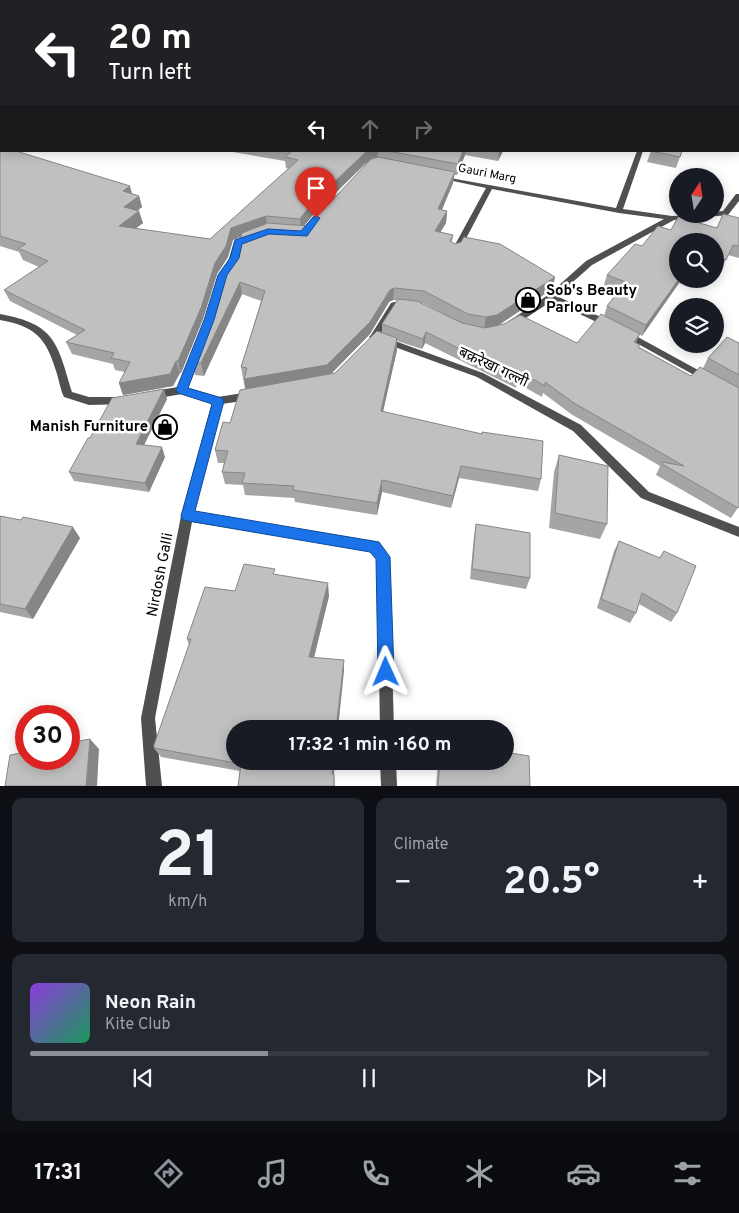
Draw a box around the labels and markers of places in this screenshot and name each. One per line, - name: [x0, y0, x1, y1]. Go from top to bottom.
- pin: [295, 167, 337, 218]
- place label: Sob's Beauty Parlour: [546, 282, 637, 318]
- shop icon: Sob's Beauty Parlour: [515, 287, 541, 313]
- shop icon: Manish Furniture: [152, 414, 178, 440]
- place label: Manish Furniture: [30, 418, 148, 437]

